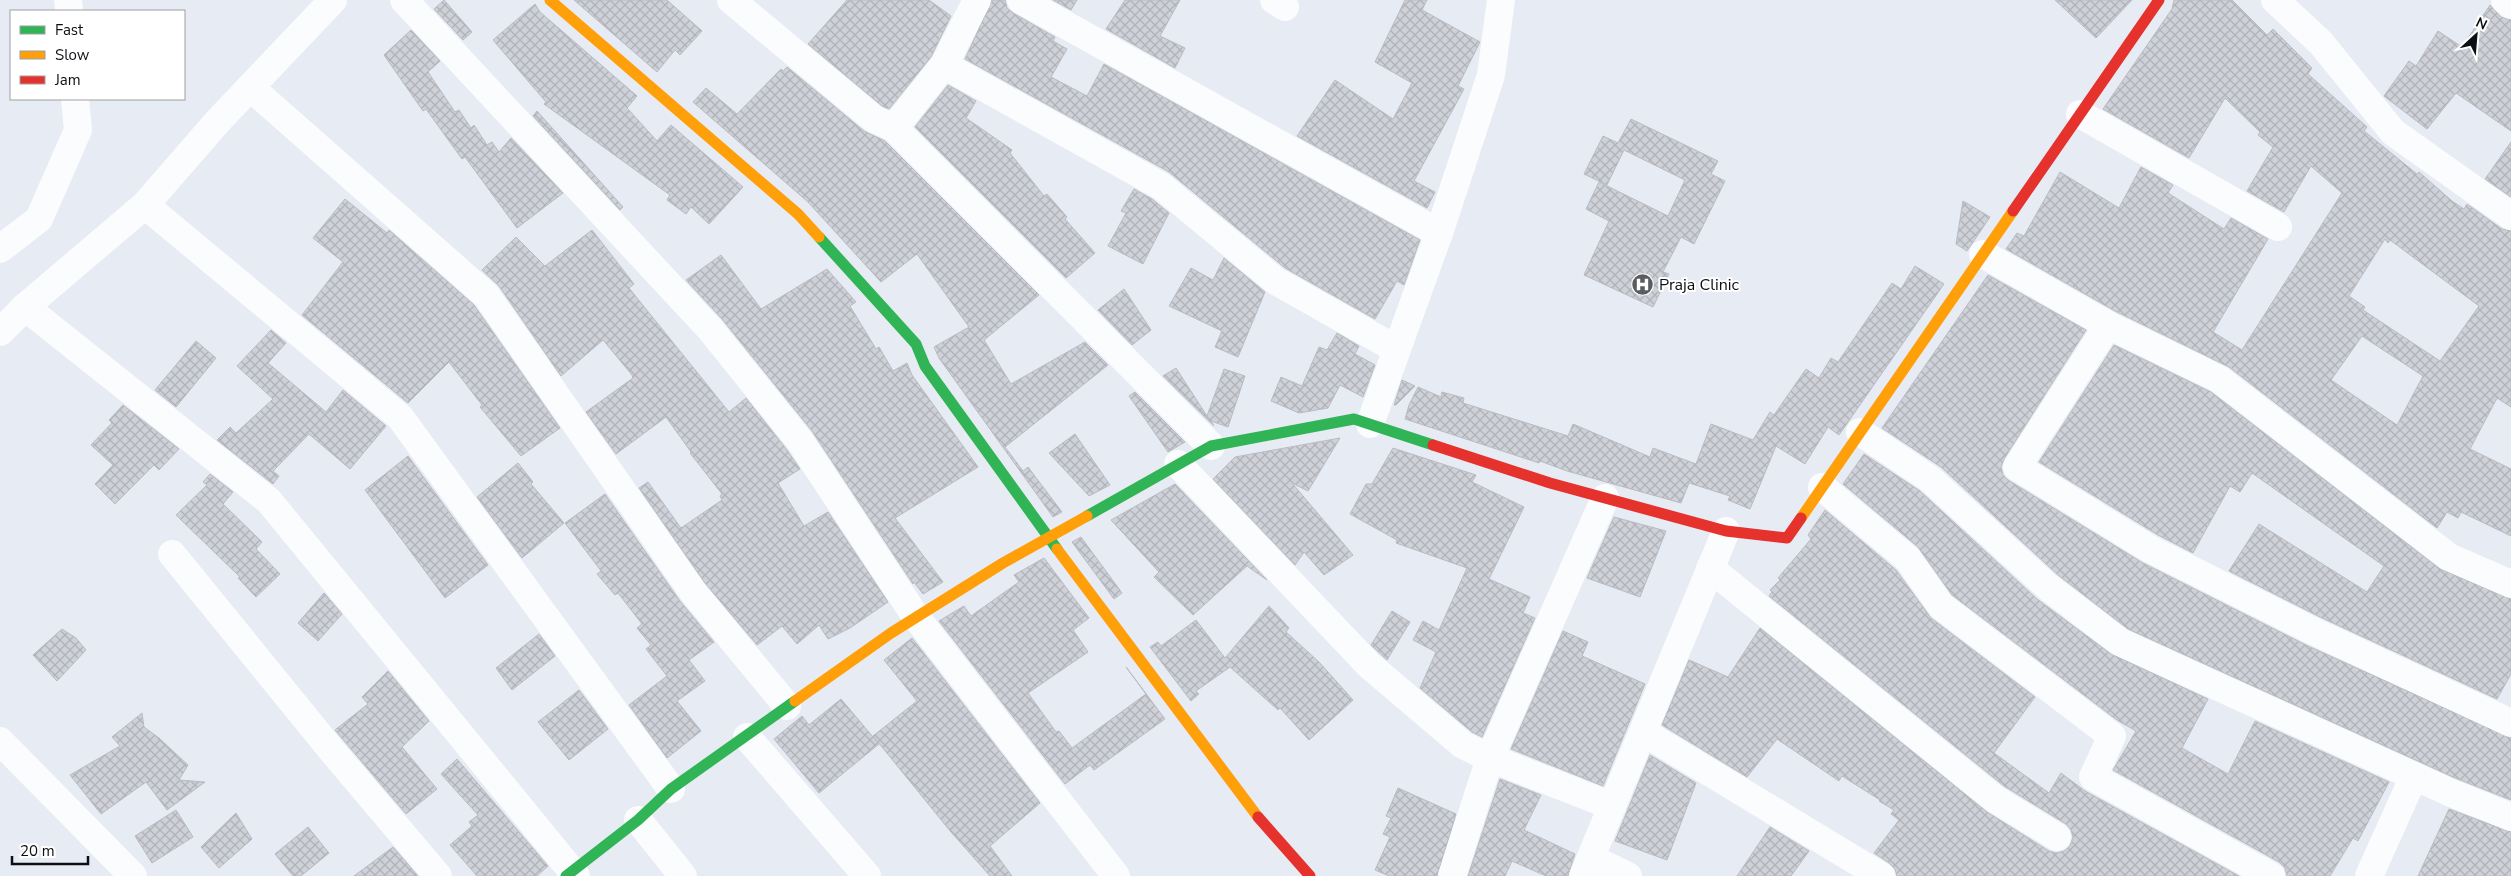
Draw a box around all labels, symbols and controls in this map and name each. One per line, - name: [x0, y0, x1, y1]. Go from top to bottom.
- legend: [10, 10, 185, 100]
- north arrow: [2451, 10, 2501, 60]
- text: N: [2473, 13, 2490, 35]
- text: Fast: [55, 20, 84, 40]
- text: Slow: [55, 45, 90, 65]
- text: Jam: [54, 70, 81, 90]
- hospital icon: Praja Clinic: [1631, 272, 1655, 296]
- place label: Praja Clinic: [1659, 274, 1739, 296]
- scale bar: [12, 834, 89, 866]
- text: 20 m: [20, 841, 55, 861]

